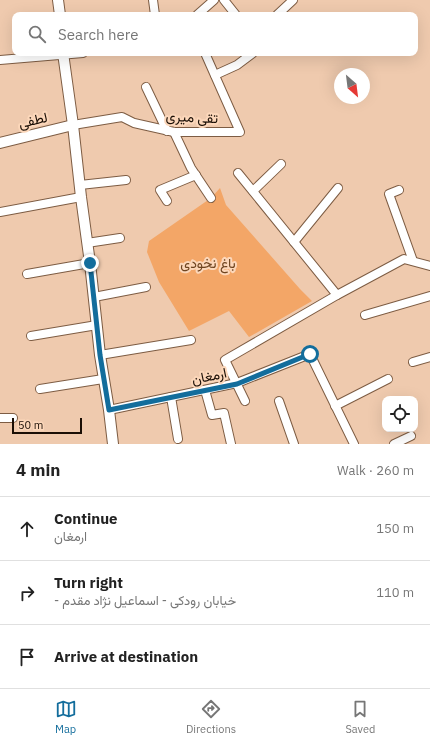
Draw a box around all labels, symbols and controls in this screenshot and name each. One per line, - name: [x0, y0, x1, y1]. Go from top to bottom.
- search box: [12, 12, 418, 56]
- icon: search: [26, 23, 48, 45]
- text: Search here: [58, 25, 138, 44]
- north arrow: [334, 68, 370, 104]
- street label: تقی میری: [165, 107, 219, 127]
- street label: لطفی: [17, 108, 49, 132]
- route end: [81, 254, 99, 272]
- park label: باغ نخودی: [180, 254, 236, 274]
- route start: [301, 345, 319, 363]
- street label: ارمغان: [190, 363, 228, 389]
- map controls: [382, 396, 418, 432]
- button: locate: [382, 396, 418, 432]
- scale bar: [12, 416, 82, 435]
- text: 50 m: [18, 418, 43, 432]
- text: 4 min: [16, 459, 60, 481]
- text: Walk · 260 m: [337, 462, 414, 479]
- text: Continue: [54, 509, 118, 528]
- icon: ahead: [16, 518, 38, 540]
- text: 150 m: [376, 520, 414, 537]
- text: ارمغان: [54, 528, 87, 545]
- text: Turn right: [54, 573, 123, 592]
- icon: right: [16, 582, 38, 604]
- text: 110 m: [376, 584, 414, 601]
- text: - خیابان رودکی - اسماعیل نژاد مقدم: [54, 592, 236, 609]
- icon: arrive: [16, 646, 38, 668]
- text: Arrive at destination: [54, 647, 198, 666]
- tab: Map: [55, 698, 77, 736]
- tab: Directions: [186, 698, 236, 736]
- tab: Saved: [345, 698, 375, 736]

